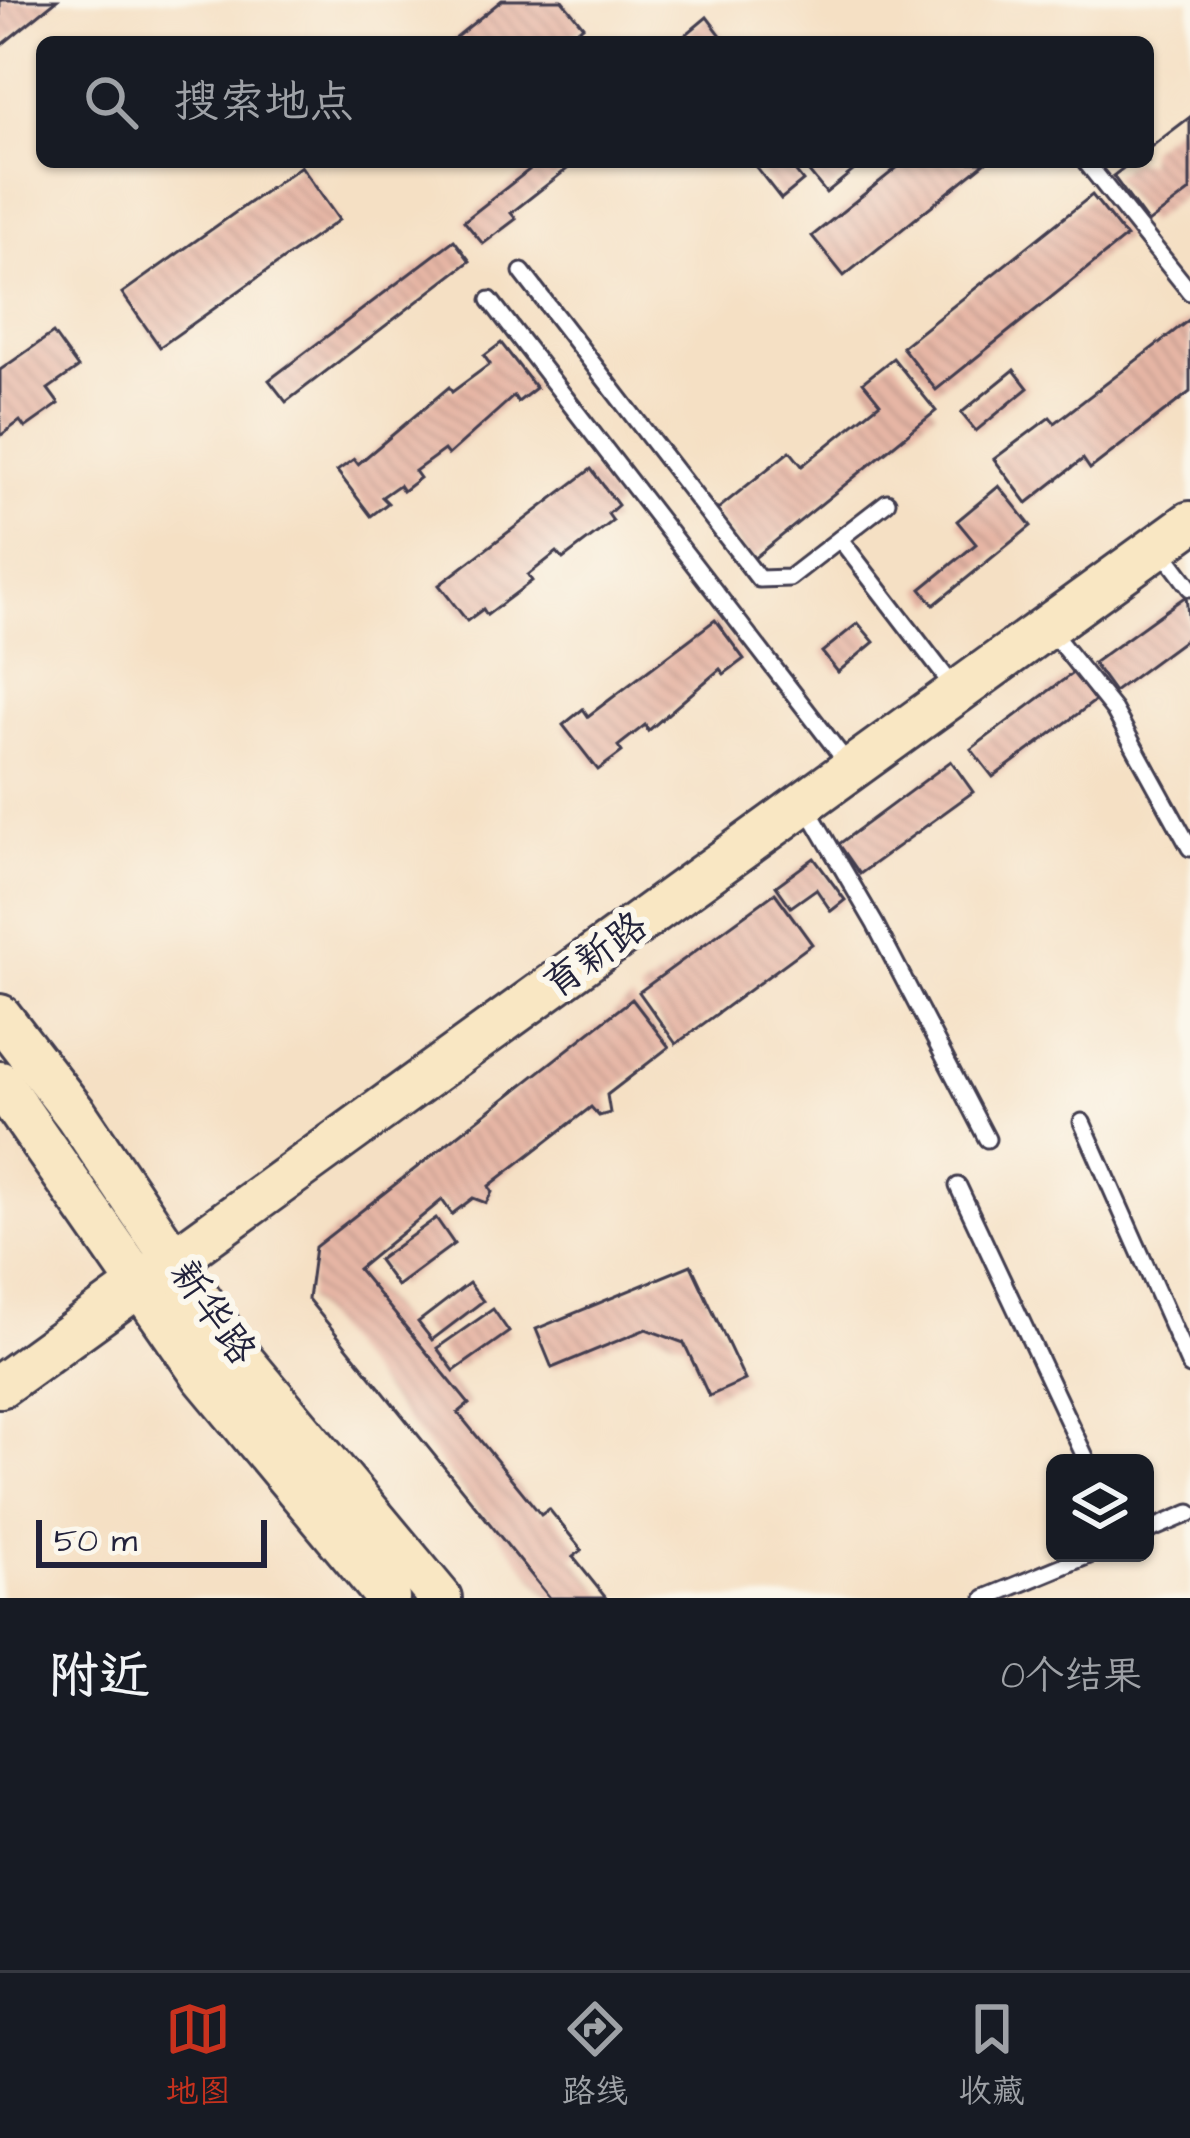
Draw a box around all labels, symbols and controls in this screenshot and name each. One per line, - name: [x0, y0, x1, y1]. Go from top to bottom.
- search box: [36, 36, 1154, 168]
- icon: search: [78, 69, 144, 135]
- text: 搜索地点: [174, 72, 354, 134]
- street label: 育新路: [533, 900, 659, 1012]
- street label: 新华路: [156, 1250, 268, 1376]
- map controls: [1046, 1454, 1154, 1562]
- button: layers: [1046, 1454, 1154, 1562]
- scale bar: [36, 1514, 267, 1567]
- text: 50 m: [54, 1518, 137, 1564]
- text: 附近: [48, 1642, 150, 1713]
- text: 0个结果: [1000, 1650, 1142, 1704]
- tab: 地图: [165, 1996, 231, 2115]
- tab: 路线: [562, 1996, 628, 2115]
- tab: 收藏: [959, 1996, 1025, 2115]

